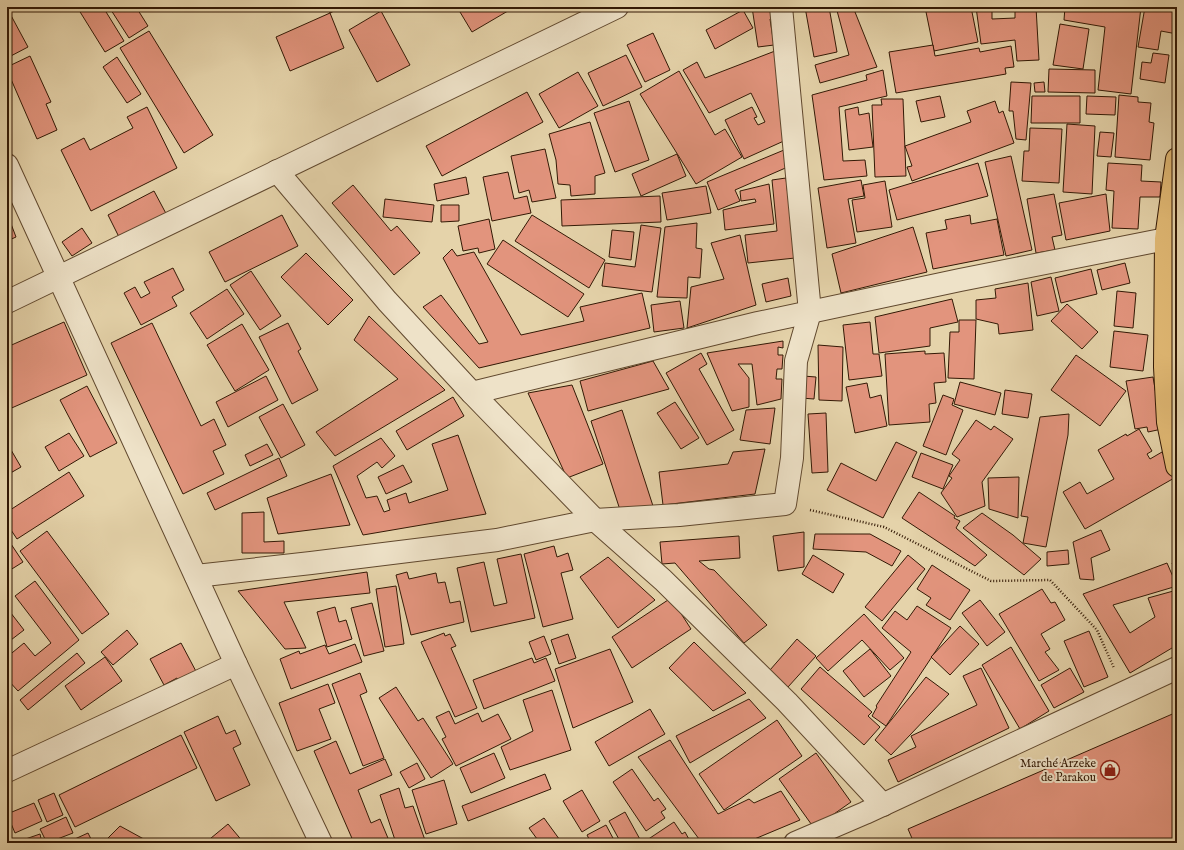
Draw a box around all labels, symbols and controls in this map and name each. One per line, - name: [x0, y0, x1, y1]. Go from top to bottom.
- place label: Marché Arzeke de Parakou: [1020, 756, 1096, 785]
- shop icon: Marché Arzeke de Parakou: [1099, 759, 1121, 781]

